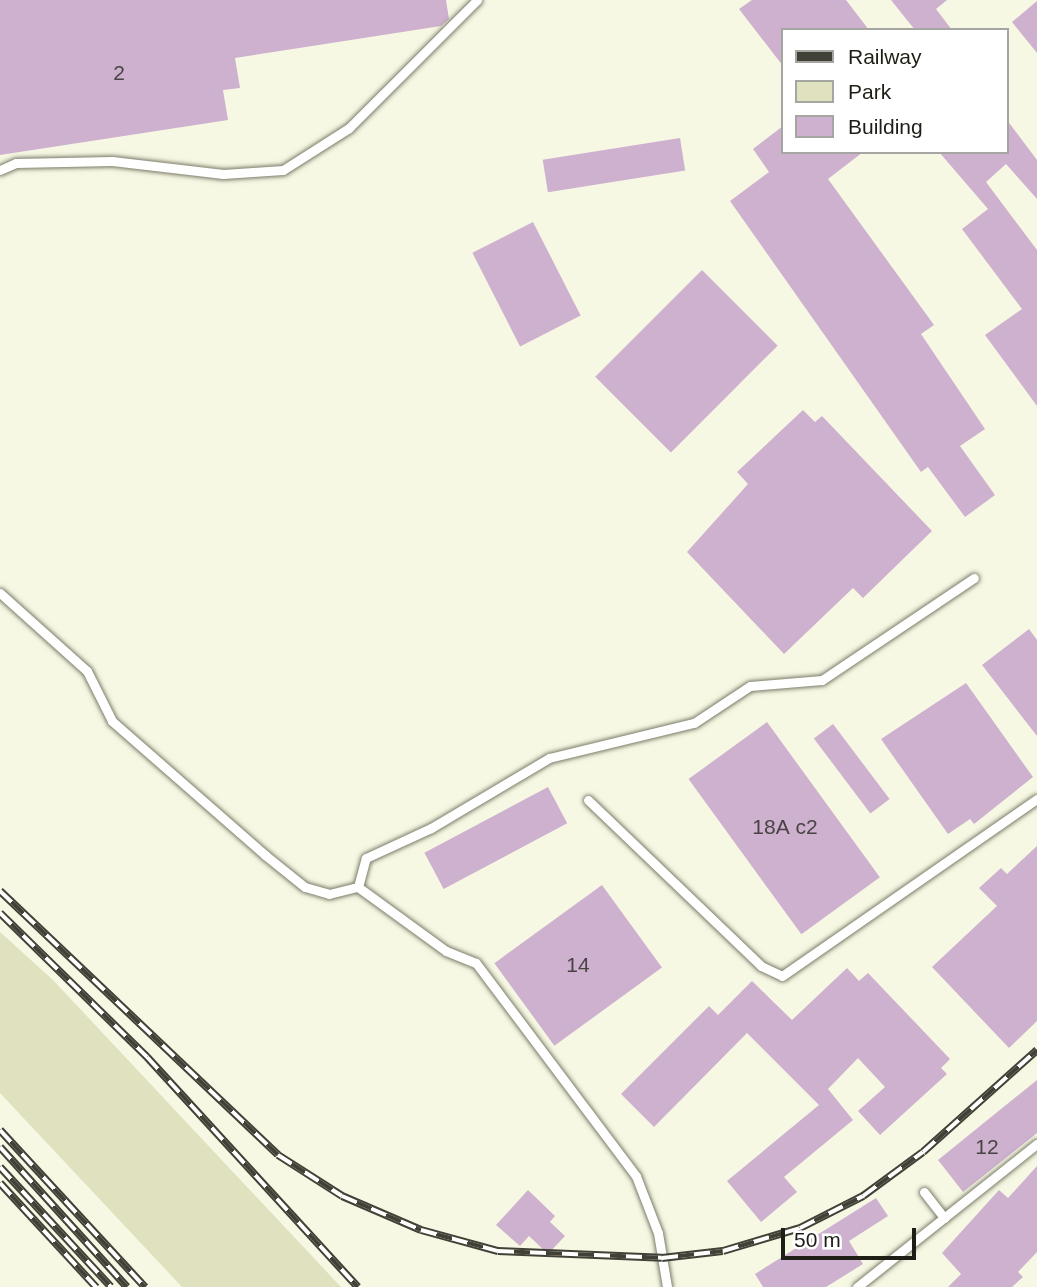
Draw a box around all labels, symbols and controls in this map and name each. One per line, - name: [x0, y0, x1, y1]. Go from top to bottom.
- legend: [782, 28, 1009, 154]
- text: Railway: [848, 45, 922, 68]
- house number: 2: [113, 60, 125, 86]
- text: Park: [848, 80, 891, 103]
- text: Building: [848, 115, 923, 138]
- house number: 18А с2: [752, 814, 818, 840]
- house number: 14: [566, 952, 590, 978]
- house number: 12: [975, 1134, 999, 1160]
- scale bar: [785, 1214, 920, 1258]
- text: 50 m: [794, 1228, 841, 1251]

